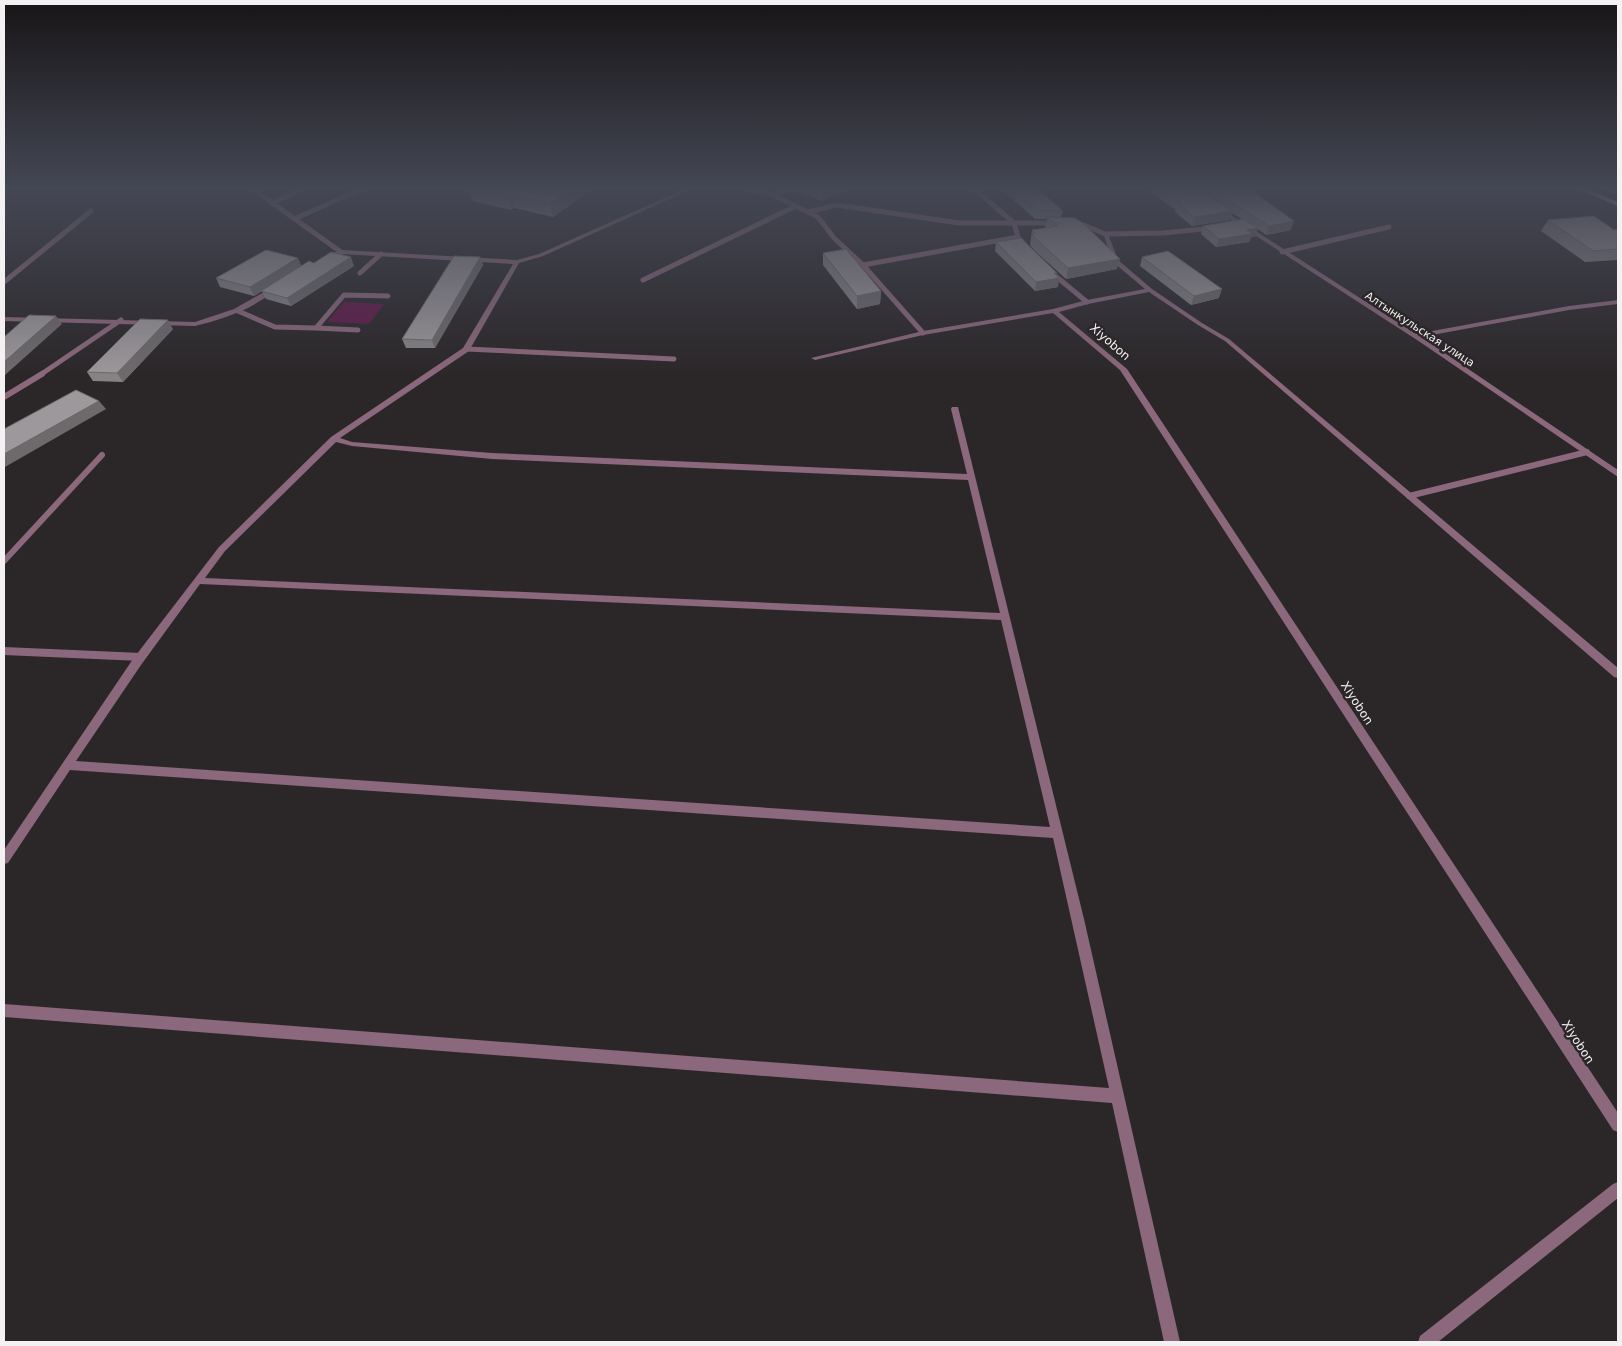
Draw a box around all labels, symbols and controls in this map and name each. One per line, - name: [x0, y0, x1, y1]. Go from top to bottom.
- street label: Алтынкульская улица: [1363, 289, 1477, 370]
- street label: Xiyobon: [1087, 321, 1133, 363]
- street label: Xiyobon: [1338, 679, 1376, 727]
- street label: Xiyobon: [1559, 1018, 1597, 1066]

